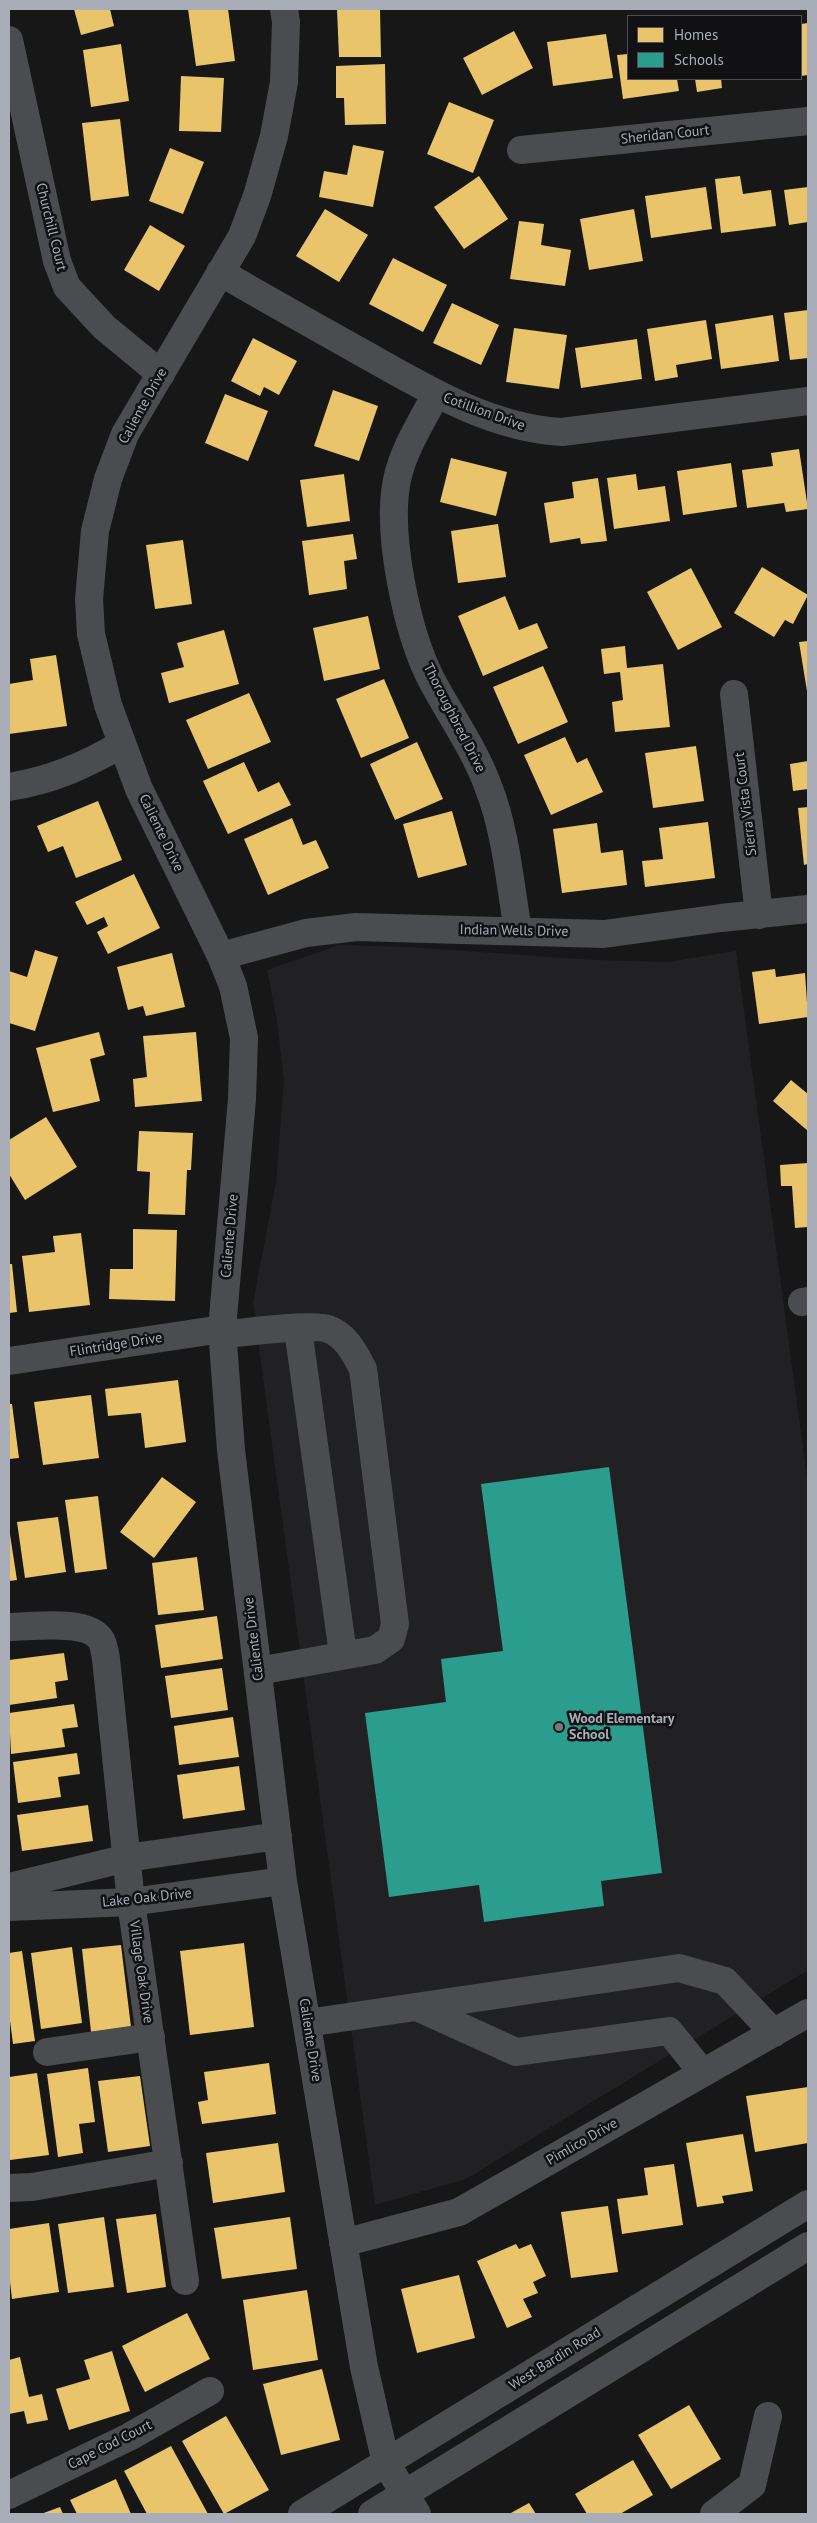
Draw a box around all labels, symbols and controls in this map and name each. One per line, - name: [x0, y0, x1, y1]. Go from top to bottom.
- legend: [627, 15, 802, 80]
- text: Homes: [674, 25, 718, 44]
- text: Schools: [674, 50, 724, 69]
- street label: Sheridan Court: [620, 122, 710, 148]
- street label: Churchill Court: [32, 181, 70, 273]
- street label: Caliente Drive: [115, 365, 171, 447]
- street label: Cotillion Drive: [441, 389, 527, 435]
- street label: Thoroughbred Drive: [419, 661, 489, 775]
- street label: Sierra Vista Court: [731, 751, 761, 857]
- street label: Caliente Drive: [135, 792, 187, 874]
- street label: Indian Wells Drive: [460, 922, 568, 940]
- street label: Caliente Drive: [218, 1193, 242, 1279]
- street label: Flintridge Drive: [69, 1329, 163, 1361]
- street label: Caliente Drive: [241, 1596, 267, 1682]
- place label: Wood Elementary School: [569, 1711, 674, 1744]
- marker: Wood Elementary School: [553, 1721, 565, 1733]
- street label: Lake Oak Drive: [102, 1885, 192, 1911]
- street label: Village Oak Drive: [125, 1920, 157, 2024]
- street label: Caliente Drive: [295, 1997, 325, 2083]
- street label: Pimlico Drive: [543, 2115, 621, 2169]
- street label: West Bardin Road: [506, 2324, 604, 2394]
- street label: Cape Cod Court: [65, 2417, 155, 2473]

